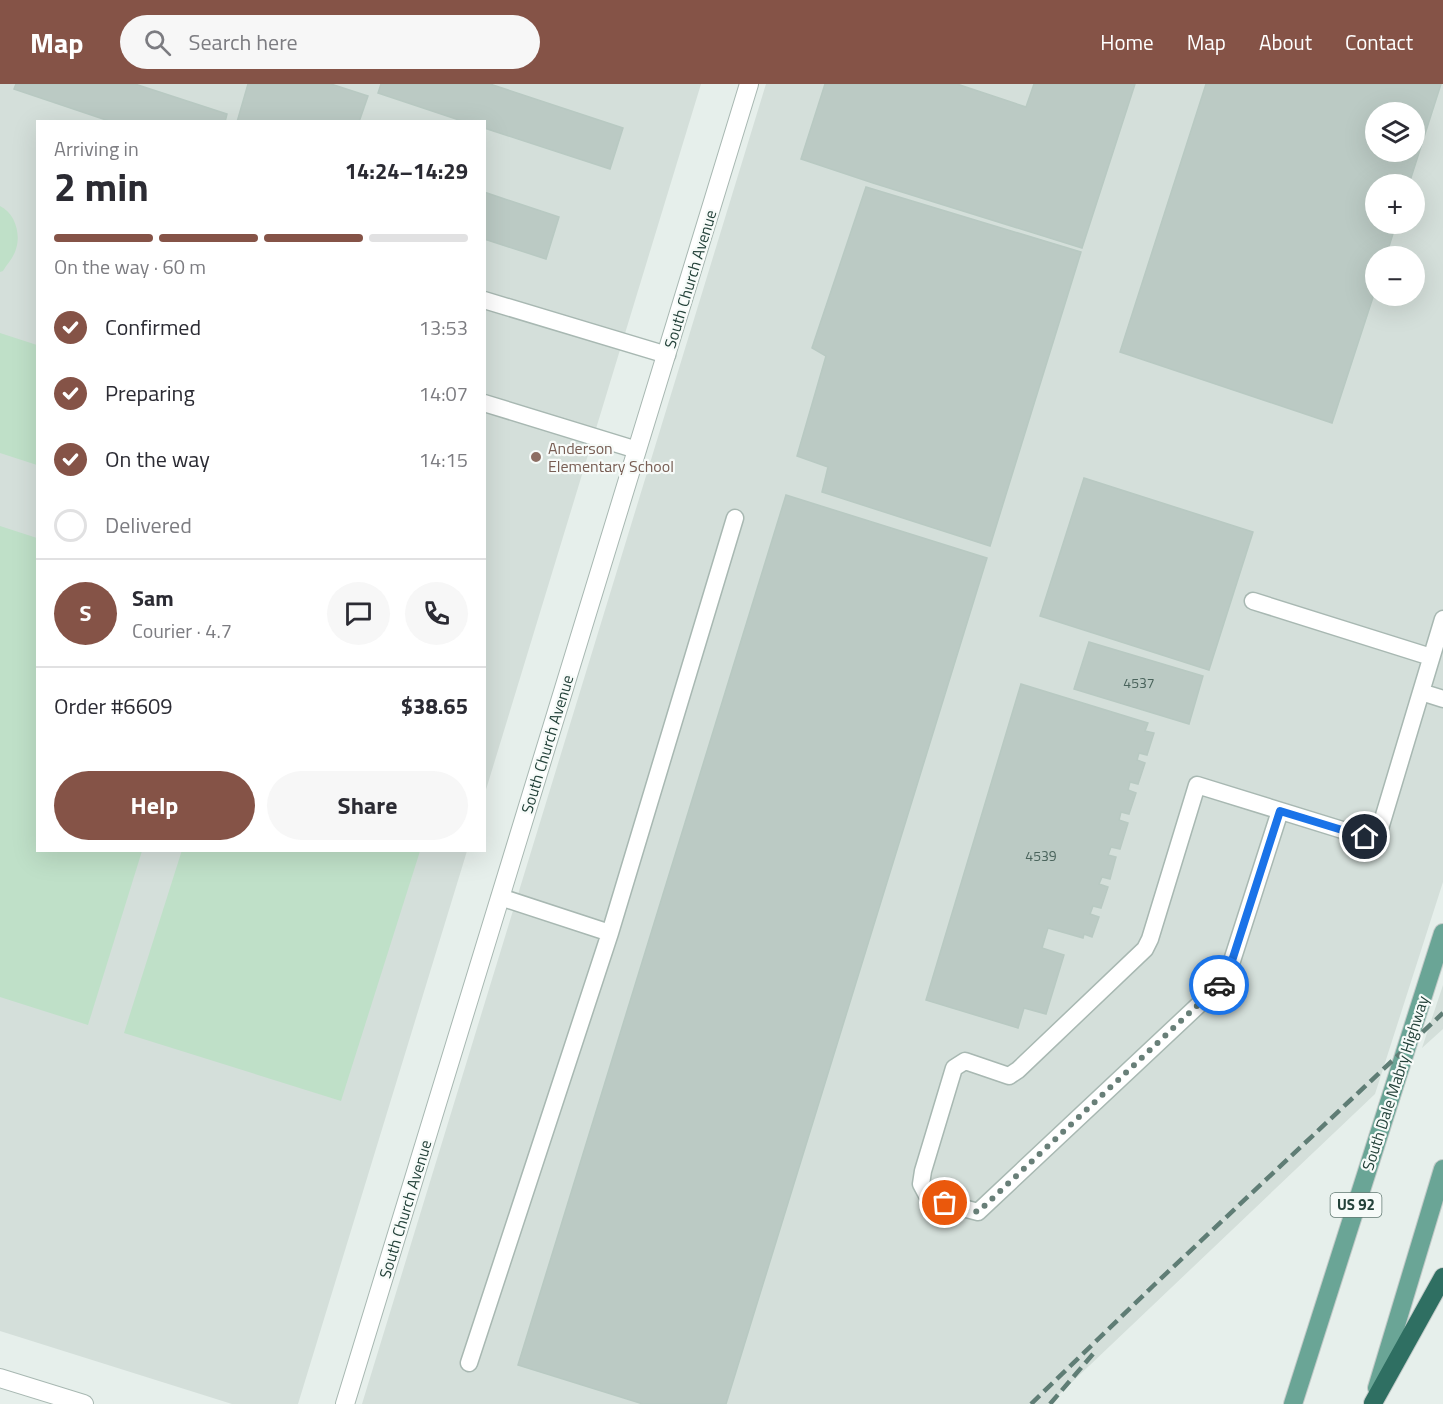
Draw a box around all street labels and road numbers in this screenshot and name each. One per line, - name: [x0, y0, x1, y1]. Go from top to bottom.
- street label: South Church Avenue: [658, 207, 722, 351]
- street label: South Church Avenue: [515, 672, 579, 816]
- street label: South Dale Mabry Highway: [1355, 992, 1435, 1173]
- street label: South Church Avenue: [373, 1137, 437, 1281]
- road number: US 92: [1330, 1193, 1382, 1217]

